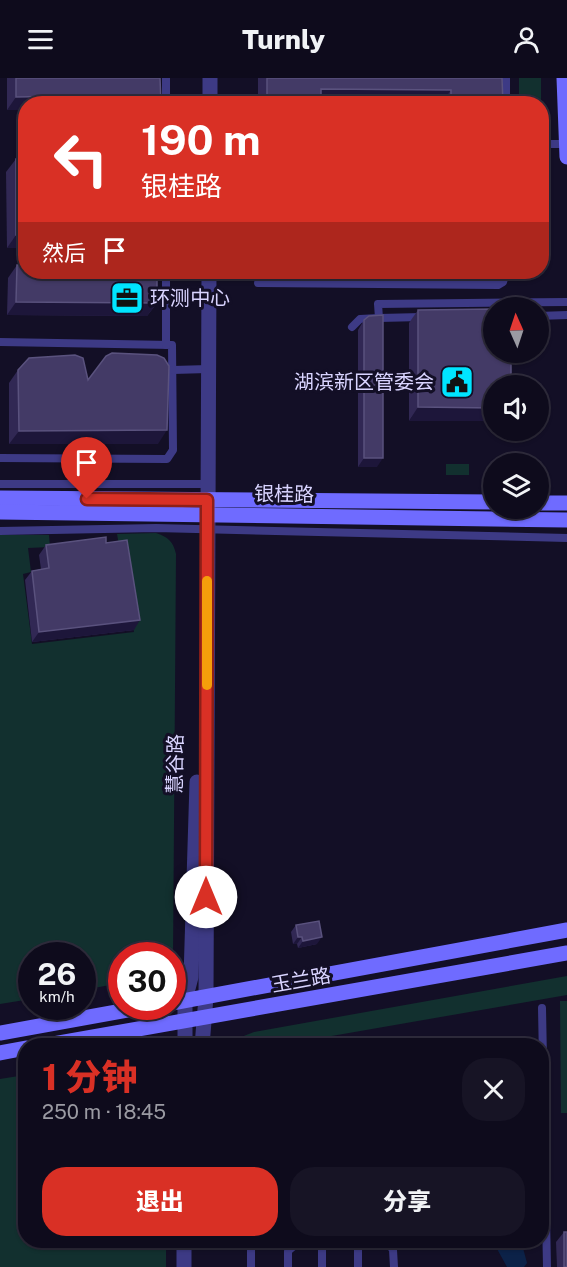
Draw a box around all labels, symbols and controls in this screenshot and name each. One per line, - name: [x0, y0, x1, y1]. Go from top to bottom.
- icon: menu: [24, 23, 57, 56]
- text: Turnly: [242, 23, 325, 55]
- icon: person: [510, 23, 543, 56]
- text: 190 m: [141, 115, 261, 164]
- icon: left: [42, 120, 120, 198]
- text: 银桂路: [141, 170, 222, 202]
- icon: arrive: [98, 234, 131, 267]
- text: 然后: [42, 240, 86, 266]
- office icon: 环测中心: [109, 280, 145, 316]
- place label: 环测中心: [150, 286, 230, 310]
- north arrow: [483, 297, 549, 363]
- map controls: [483, 297, 549, 519]
- public building icon: 湖滨新区管委会: [439, 364, 475, 400]
- place label: 湖滨新区管委会: [294, 370, 434, 394]
- button: sound: [483, 375, 549, 441]
- pin: [61, 437, 112, 499]
- icon: arrive: [70, 446, 103, 479]
- button: layers: [483, 453, 549, 519]
- street label: 银桂路: [254, 481, 314, 507]
- street label: 慧谷路: [162, 734, 188, 794]
- position arrow: [174, 865, 238, 929]
- speed limit sign: 30: [108, 942, 186, 1020]
- text: 26: [38, 956, 76, 992]
- street label: 玉兰路: [269, 963, 333, 997]
- text: km/h: [39, 988, 75, 1005]
- text: 1 分钟: [42, 1056, 138, 1098]
- button: close: [462, 1058, 525, 1121]
- text: 250 m · 18:45: [42, 1100, 166, 1124]
- button: 退出: [42, 1167, 278, 1236]
- button: 分享: [290, 1167, 525, 1236]

